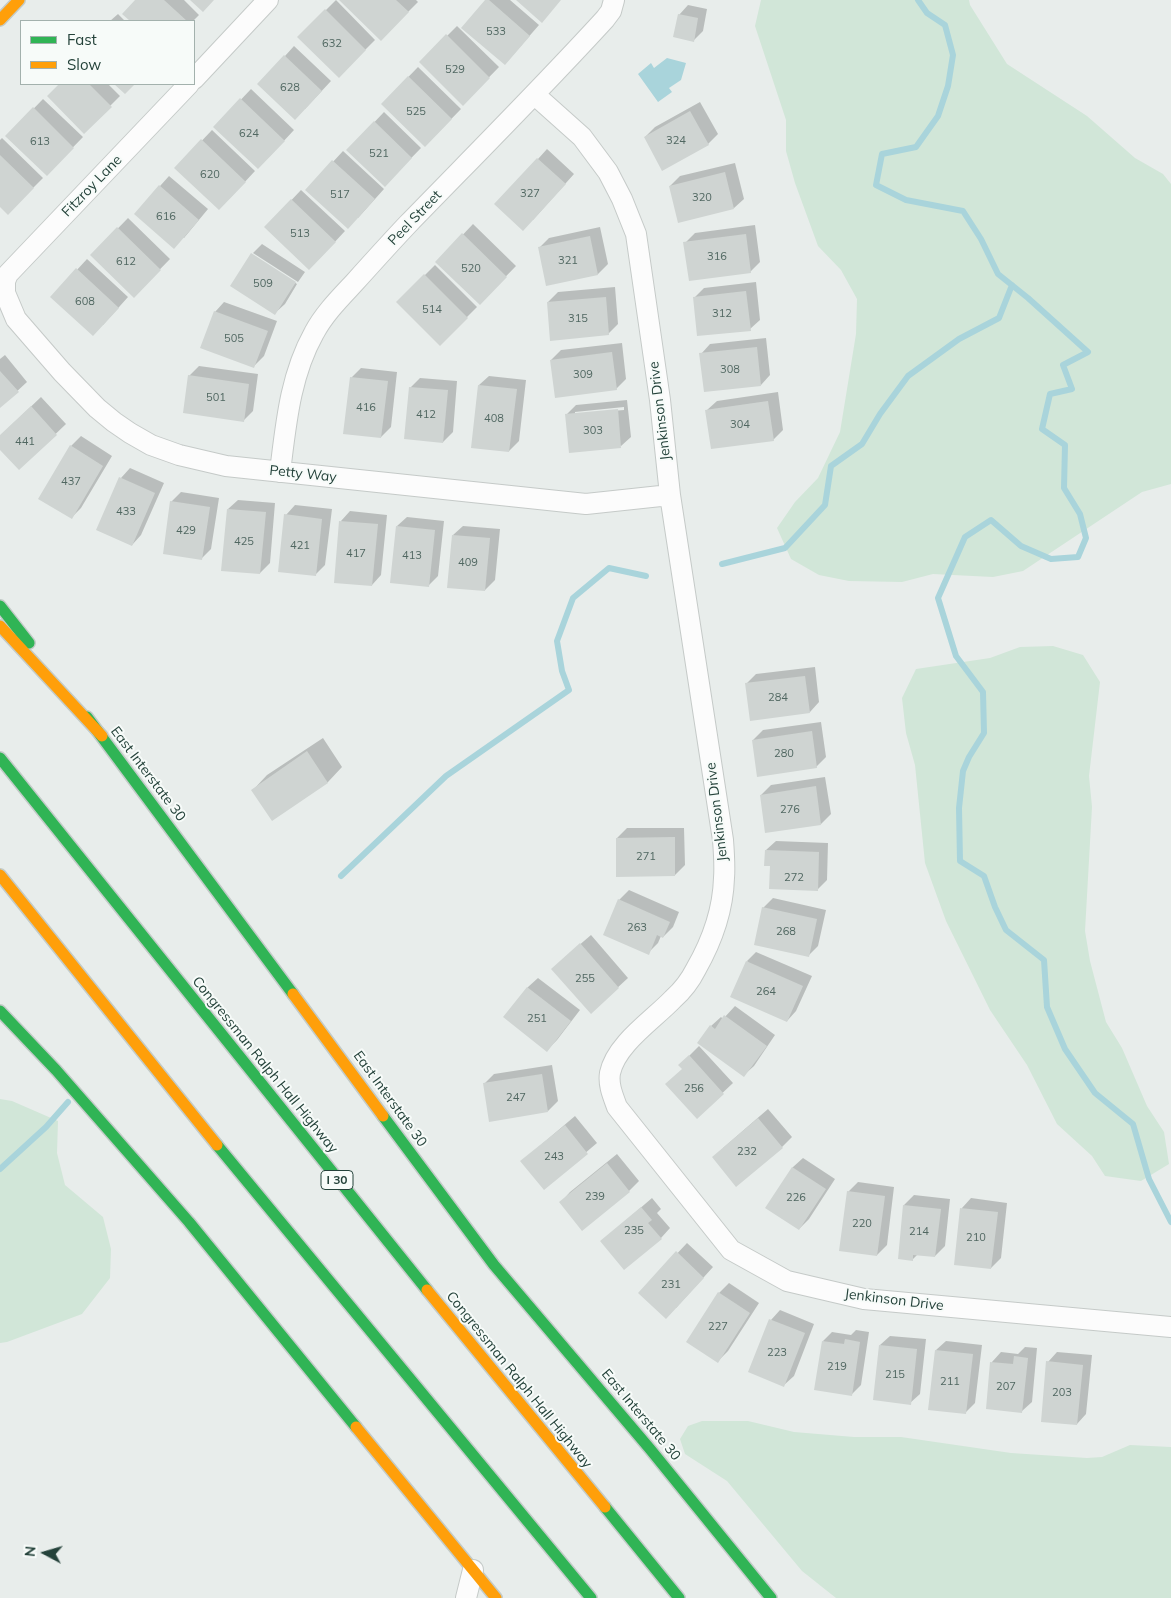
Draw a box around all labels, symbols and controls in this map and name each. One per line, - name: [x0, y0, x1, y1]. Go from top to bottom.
- legend: [20, 20, 195, 85]
- house number: 533: [486, 25, 506, 39]
- text: Fast: [67, 30, 97, 49]
- house number: 632: [322, 37, 342, 51]
- text: Slow: [67, 55, 101, 74]
- house number: 529: [445, 63, 465, 77]
- house number: 628: [280, 81, 300, 95]
- house number: 525: [406, 105, 426, 119]
- house number: 624: [239, 127, 259, 141]
- house number: 324: [666, 134, 686, 148]
- house number: 613: [30, 135, 50, 149]
- house number: 521: [369, 147, 389, 161]
- street label: Fitzroy Lane: [58, 152, 126, 220]
- house number: 620: [200, 168, 220, 182]
- street label: Peel Street: [385, 187, 445, 249]
- house number: 327: [520, 187, 540, 201]
- house number: 517: [330, 188, 350, 202]
- house number: 320: [692, 191, 712, 205]
- house number: 616: [156, 210, 176, 224]
- house number: 513: [290, 227, 310, 241]
- house number: 316: [707, 250, 727, 264]
- house number: 321: [558, 254, 578, 268]
- house number: 612: [116, 255, 136, 269]
- house number: 520: [461, 262, 481, 276]
- house number: 509: [253, 277, 273, 291]
- house number: 608: [75, 295, 95, 309]
- house number: 514: [422, 303, 442, 317]
- house number: 312: [712, 307, 732, 321]
- house number: 315: [568, 312, 588, 326]
- house number: 505: [224, 332, 244, 346]
- street label: Jenkinson Drive: [646, 360, 674, 462]
- house number: 308: [720, 363, 740, 377]
- house number: 309: [573, 368, 593, 382]
- house number: 501: [206, 391, 226, 405]
- house number: 416: [356, 401, 376, 415]
- house number: 412: [416, 408, 436, 422]
- house number: 408: [484, 412, 504, 426]
- house number: 304: [730, 418, 750, 432]
- house number: 303: [583, 424, 603, 438]
- house number: 441: [15, 435, 35, 449]
- street label: Petty Way: [268, 462, 338, 486]
- house number: 437: [61, 475, 81, 489]
- house number: 433: [116, 505, 136, 519]
- house number: 429: [176, 524, 196, 538]
- house number: 425: [234, 535, 254, 549]
- house number: 421: [290, 539, 310, 553]
- house number: 417: [346, 547, 366, 561]
- house number: 413: [402, 549, 422, 563]
- house number: 409: [458, 556, 478, 570]
- house number: 284: [768, 691, 788, 705]
- street label: East Interstate 30: [107, 723, 189, 825]
- house number: 280: [774, 747, 794, 761]
- street label: Jenkinson Drive: [703, 761, 731, 863]
- house number: 276: [780, 803, 800, 817]
- house number: 271: [636, 850, 656, 864]
- house number: 272: [784, 871, 804, 885]
- house number: 263: [627, 921, 647, 935]
- house number: 268: [776, 925, 796, 939]
- house number: 255: [575, 972, 595, 986]
- street label: Congressman Ralph Hall Highway: [189, 973, 341, 1157]
- house number: 264: [756, 985, 776, 999]
- house number: 251: [527, 1012, 547, 1026]
- street label: East Interstate 30: [350, 1048, 430, 1150]
- house number: 256: [684, 1082, 704, 1096]
- house number: 247: [506, 1091, 526, 1105]
- house number: 232: [737, 1145, 757, 1159]
- house number: 243: [544, 1150, 564, 1164]
- road number: I 30: [321, 1170, 353, 1190]
- house number: 239: [585, 1190, 605, 1204]
- house number: 226: [786, 1191, 806, 1205]
- house number: 220: [852, 1217, 872, 1231]
- house number: 235: [624, 1224, 644, 1238]
- house number: 214: [909, 1225, 929, 1239]
- house number: 210: [966, 1231, 986, 1245]
- house number: 231: [661, 1278, 681, 1292]
- street label: Jenkinson Drive: [843, 1286, 945, 1314]
- street label: Congressman Ralph Hall Highway: [443, 1288, 595, 1472]
- house number: 227: [708, 1320, 728, 1334]
- house number: 223: [767, 1346, 787, 1360]
- house number: 219: [827, 1360, 847, 1374]
- street label: East Interstate 30: [598, 1366, 684, 1464]
- house number: 215: [885, 1368, 905, 1382]
- house number: 211: [940, 1375, 960, 1389]
- house number: 207: [996, 1380, 1016, 1394]
- house number: 203: [1052, 1386, 1072, 1400]
- north arrow: [20, 1528, 70, 1578]
- text: N: [21, 1545, 40, 1558]

